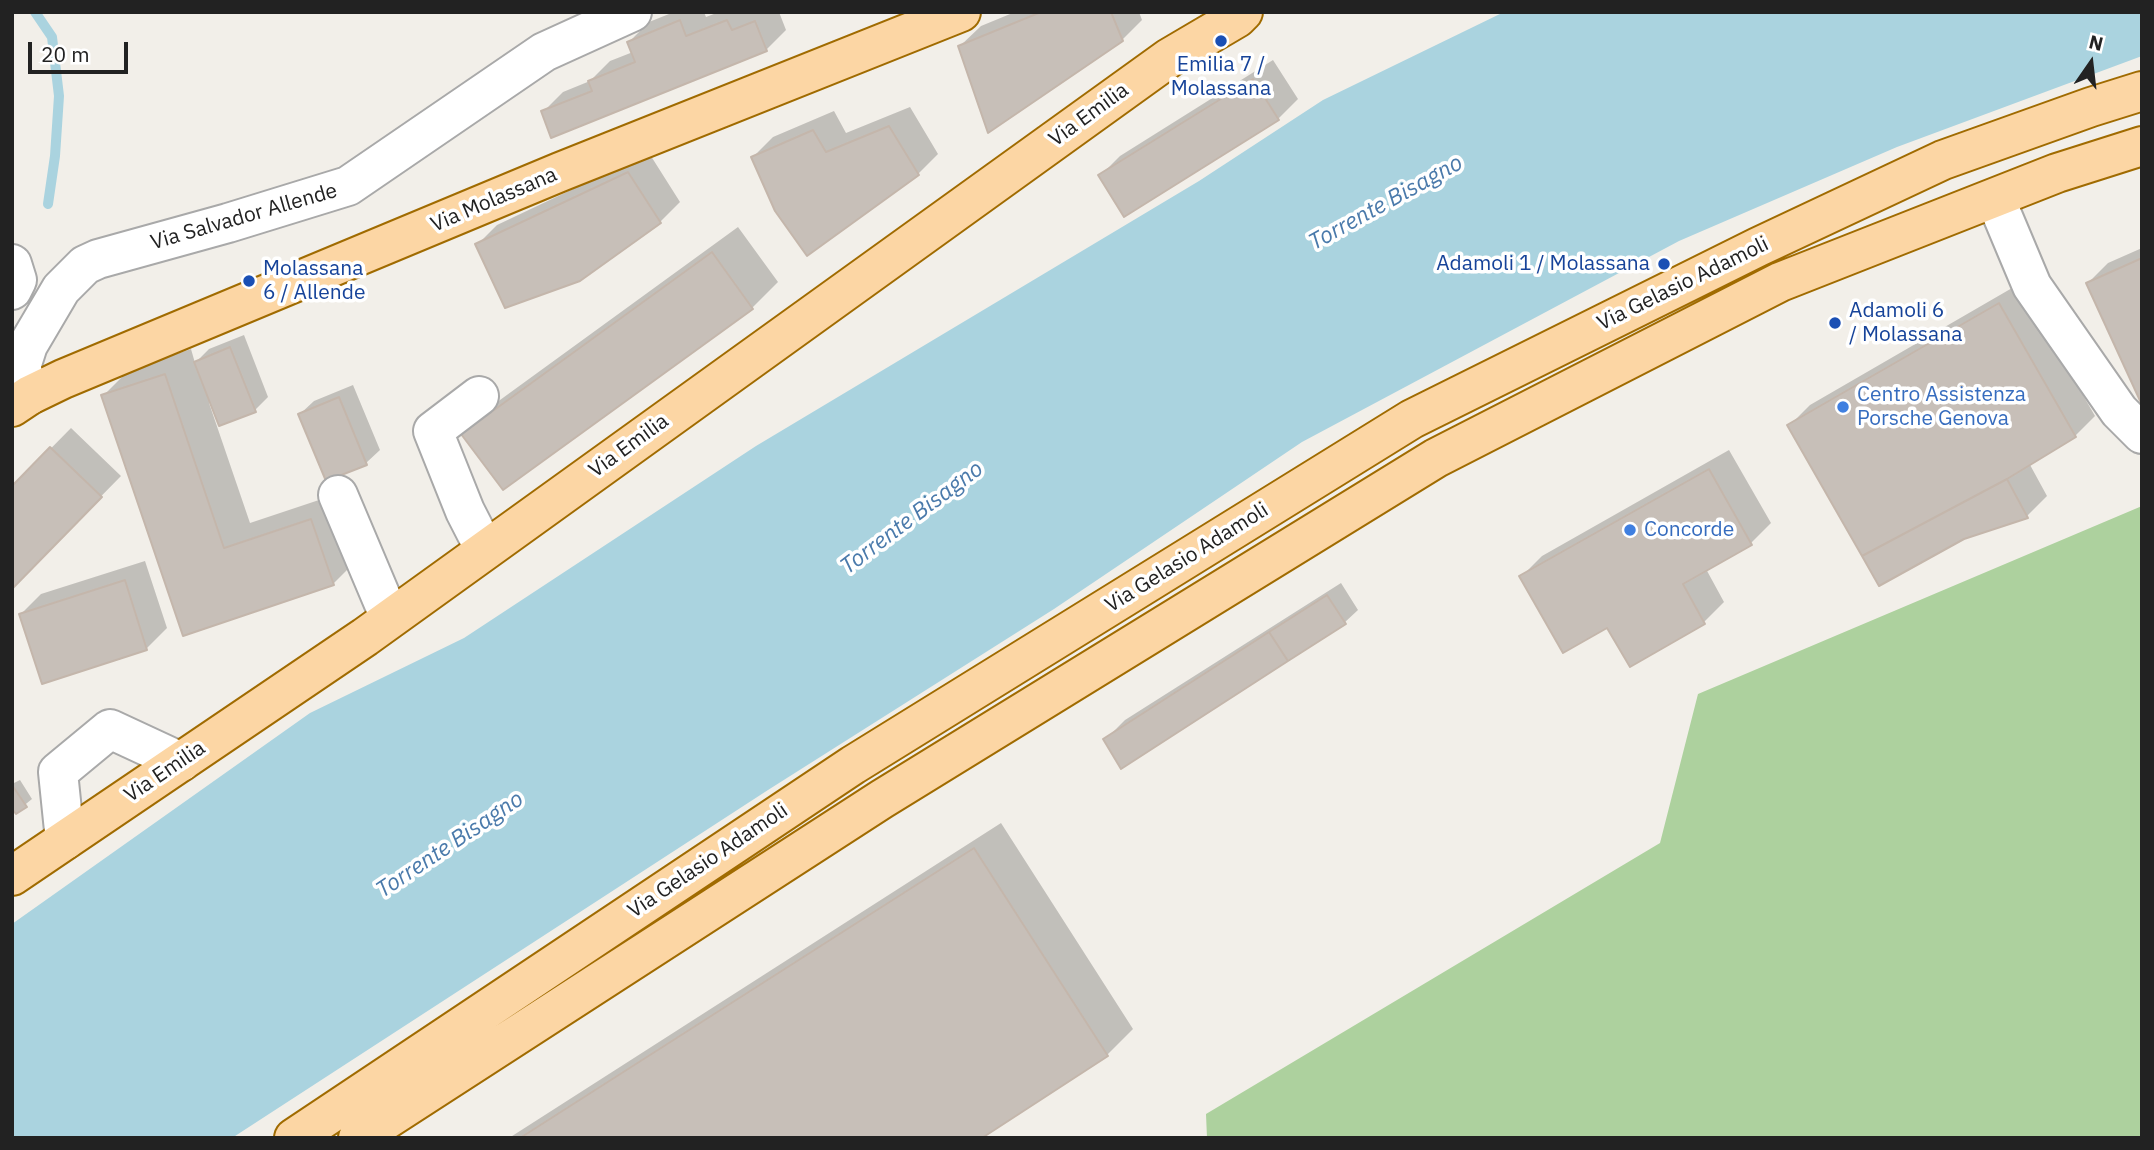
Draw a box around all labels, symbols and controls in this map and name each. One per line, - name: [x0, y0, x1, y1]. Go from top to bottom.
- scale bar: [32, 28, 131, 72]
- north arrow: [2056, 28, 2126, 98]
- text: N: [2086, 29, 2106, 56]
- marker: Emilia 7 / Molassana: [1213, 33, 1229, 49]
- text: 20 m: [41, 40, 90, 68]
- place label: Emilia 7 / Molassana: [1171, 52, 1271, 102]
- street label: Via Emilia: [1044, 78, 1134, 152]
- water label: Torrente Bisagno: [1304, 149, 1468, 257]
- street label: Via Molassana: [427, 162, 561, 238]
- street label: Via Salvador Allende: [148, 178, 340, 256]
- street label: Via Gelasio Adamoli: [1593, 232, 1773, 336]
- place label: Adamoli 1 / Molassana: [1436, 251, 1650, 277]
- place label: Molassana 6 / Allende: [263, 256, 366, 306]
- marker: Adamoli 1 / Molassana: [1656, 256, 1672, 272]
- marker: Molassana 6 / Allende: [241, 273, 257, 289]
- place label: Adamoli 6 / Molassana: [1849, 298, 1962, 348]
- marker: Adamoli 6 / Molassana: [1827, 315, 1843, 331]
- place label: Centro Assistenza Porsche Genova: [1857, 382, 2026, 432]
- marker: Centro Assistenza Porsche Genova: [1835, 399, 1851, 415]
- street label: Via Emilia: [584, 409, 674, 483]
- water label: Torrente Bisagno: [835, 455, 989, 581]
- street label: Via Gelasio Adamoli: [1101, 498, 1273, 618]
- place label: Concorde: [1644, 517, 1734, 543]
- marker: Concorde: [1622, 522, 1638, 538]
- street label: Via Emilia: [120, 736, 210, 808]
- water label: Torrente Bisagno: [371, 786, 529, 904]
- street label: Via Gelasio Adamoli: [623, 798, 793, 924]

